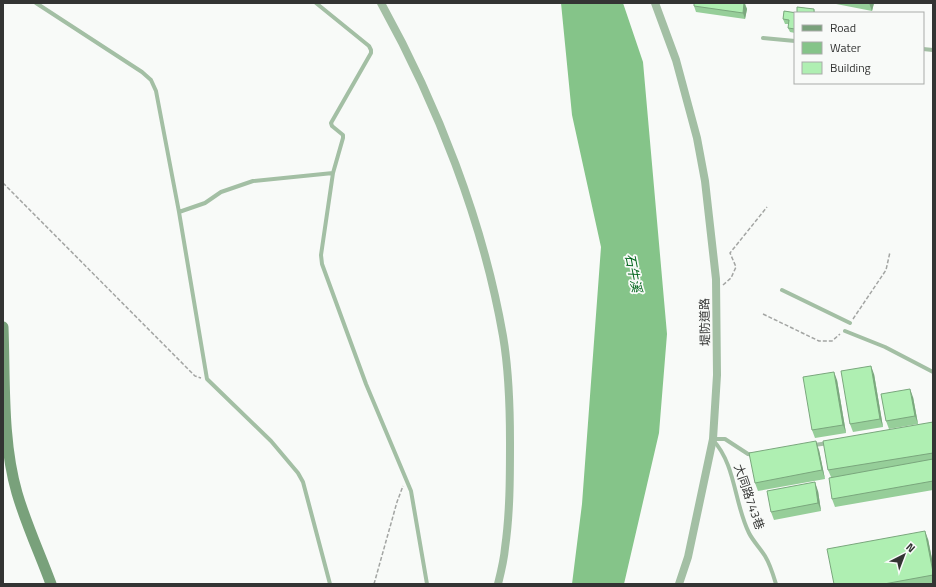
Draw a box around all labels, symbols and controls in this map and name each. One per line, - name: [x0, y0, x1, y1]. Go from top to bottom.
- legend: [794, 12, 924, 84]
- text: Road: [830, 18, 856, 37]
- text: Water: [830, 38, 861, 57]
- text: Building: [830, 58, 871, 77]
- water label: 石牛溪: [620, 252, 648, 296]
- street label: 堤防道路: [695, 298, 714, 346]
- street label: 大同路743巷: [729, 462, 770, 532]
- north arrow: [884, 535, 924, 575]
- text: N: [903, 539, 919, 556]

